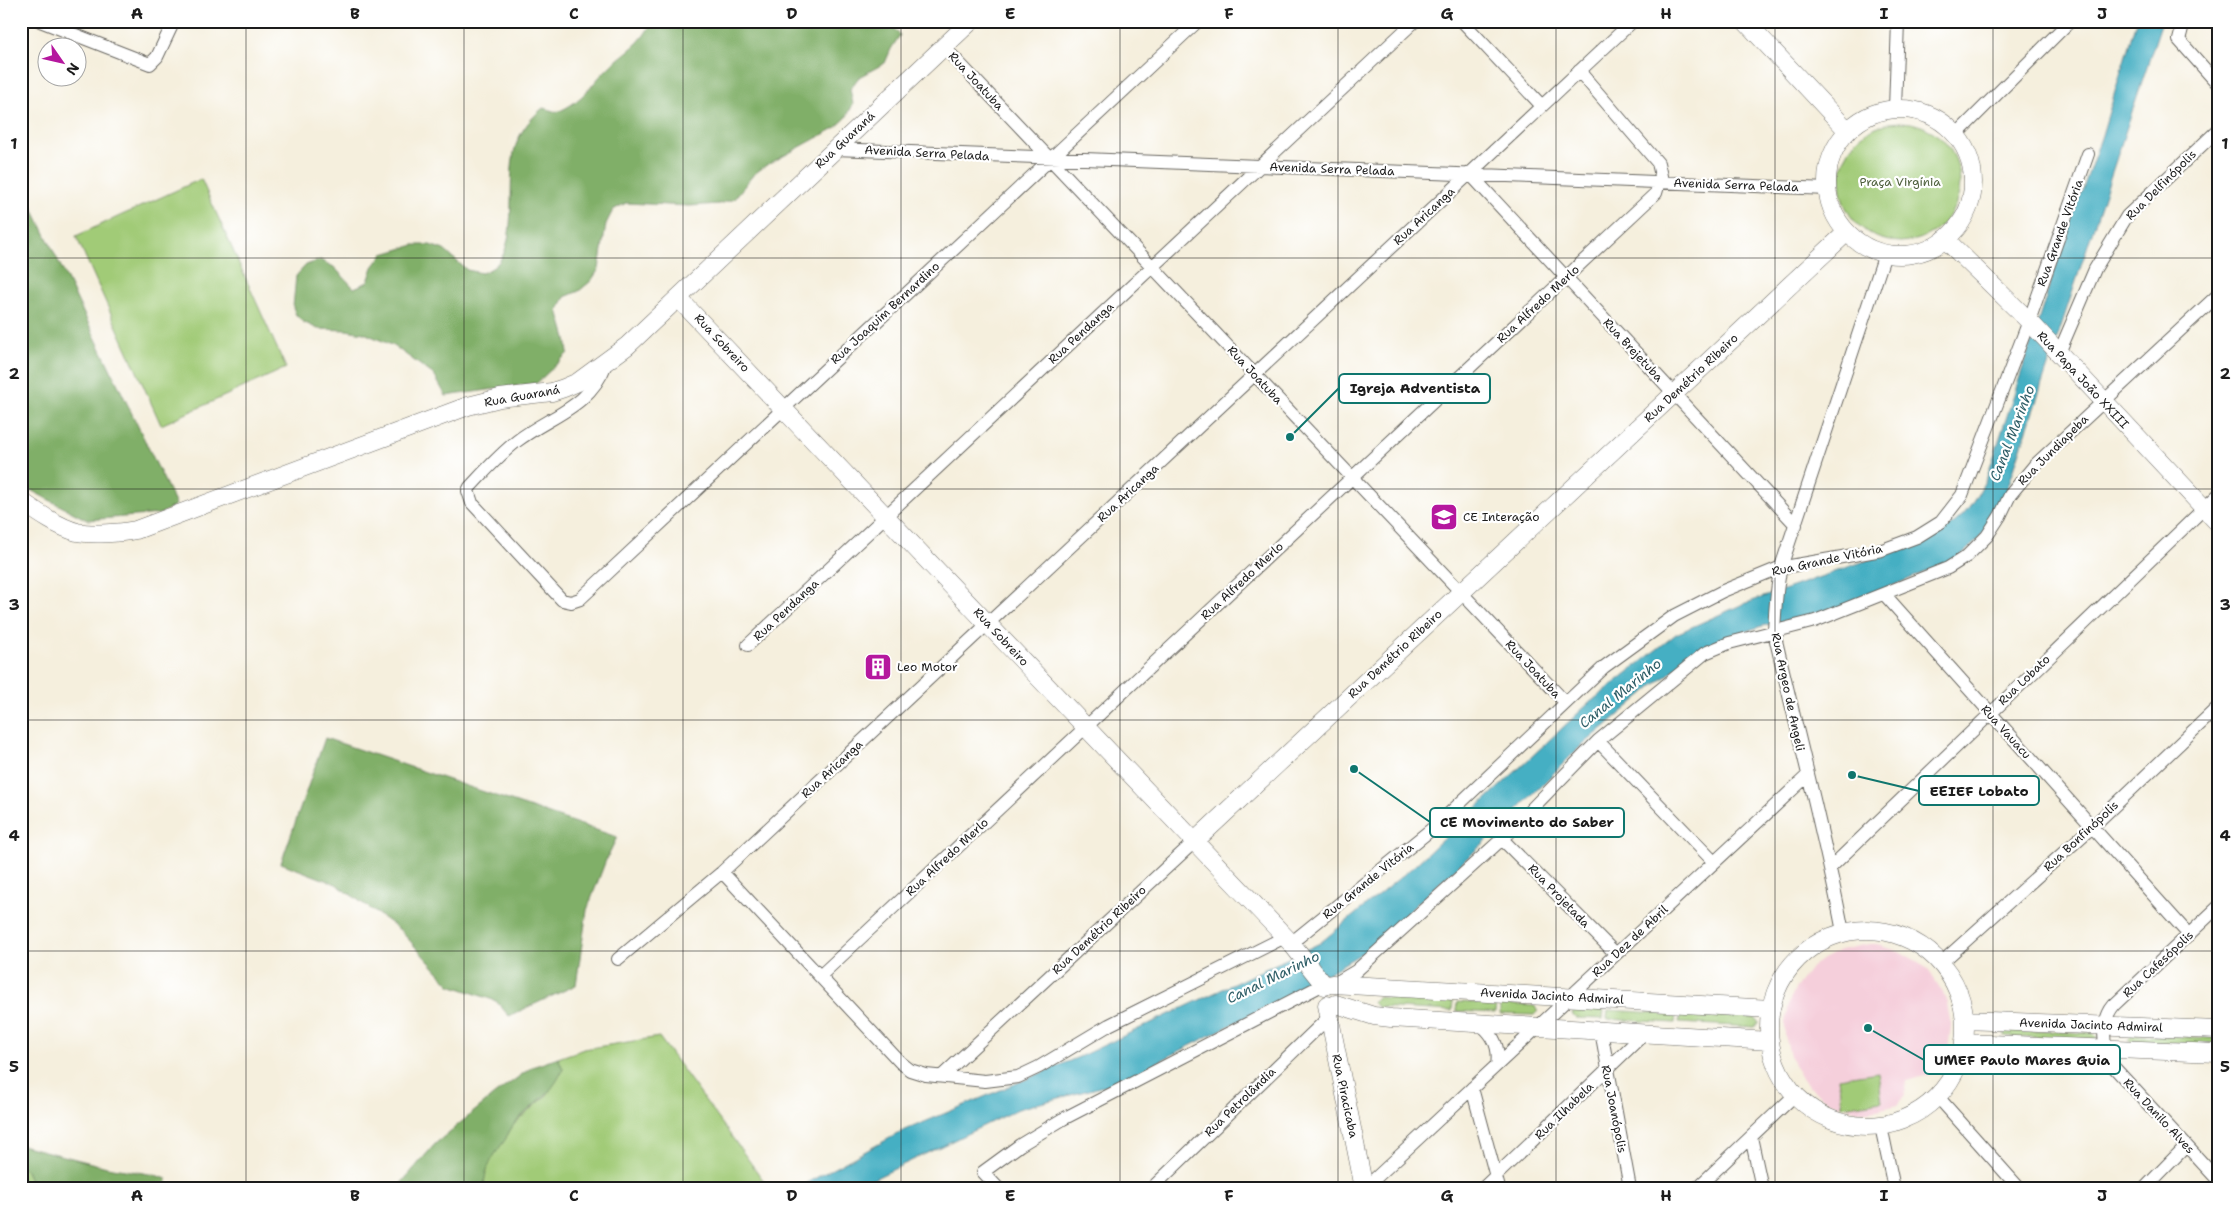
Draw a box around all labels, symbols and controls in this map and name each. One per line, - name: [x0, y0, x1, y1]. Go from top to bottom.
- text: A: [131, 3, 143, 24]
- text: B: [350, 3, 360, 24]
- text: C: [569, 3, 579, 24]
- text: D: [786, 3, 798, 24]
- text: E: [1005, 3, 1015, 24]
- text: F: [1224, 3, 1234, 24]
- text: G: [1441, 3, 1454, 24]
- text: H: [1660, 3, 1672, 24]
- text: I: [1880, 3, 1889, 24]
- text: J: [2097, 3, 2107, 24]
- north arrow: [38, 38, 88, 88]
- street label: Rua Joatuba: [945, 48, 1008, 114]
- text: N: [62, 60, 83, 79]
- street label: Rua Guaraná: [812, 108, 879, 172]
- text: 1: [10, 133, 18, 154]
- text: 1: [2221, 133, 2229, 154]
- street label: Avenida Serra Pelada: [864, 142, 990, 164]
- street label: Rua Delfinópolis: [2122, 146, 2200, 224]
- street label: Avenida Serra Pelada: [1269, 159, 1395, 179]
- park label: Praça Virgínia: [1859, 174, 1941, 190]
- street label: Avenida Serra Pelada: [1673, 175, 1799, 195]
- street label: Rua Grande Vitória: [2033, 177, 2087, 289]
- street label: Rua Aricanga: [1390, 183, 1459, 249]
- street label: Rua Joaquim Bernardino: [827, 258, 943, 368]
- street label: Rua Alfredo Merlo: [1493, 262, 1583, 346]
- street label: Rua Pendanga: [1045, 298, 1118, 367]
- street label: Rua Sobreiro: [691, 310, 753, 376]
- street label: Rua Brejetuba: [1599, 315, 1667, 386]
- street label: Rua Papa João XXIII: [2034, 328, 2133, 432]
- street label: Rua Demétrio Ribeiro: [1640, 330, 1742, 426]
- street label: Rua Joatuba: [1224, 342, 1287, 408]
- text: 2: [8, 363, 20, 384]
- text: 2: [2219, 363, 2231, 384]
- callout: Igreja Adventista: [1339, 374, 1490, 403]
- text: Igreja Adventista: [1350, 379, 1481, 397]
- street label: Rua Guaraná: [483, 381, 562, 411]
- water label: Canal Marinho: [1985, 383, 2039, 483]
- street label: Rua Jundiapeba: [2014, 411, 2092, 489]
- street label: Rua Aricanga: [1094, 460, 1163, 526]
- school or university icon: CE Interação: [1429, 502, 1459, 532]
- place label: CE Interação: [1463, 509, 1540, 525]
- street label: Rua Alfredo Merlo: [1197, 539, 1287, 623]
- street label: Rua Grande Vitória: [1770, 540, 1884, 580]
- street label: Rua Pendanga: [750, 575, 823, 644]
- text: 3: [8, 594, 20, 615]
- text: 3: [2219, 594, 2231, 615]
- street label: Rua Sobreiro: [970, 604, 1032, 670]
- street label: Rua Demétrio Ribeiro: [1344, 606, 1446, 702]
- street label: Rua Argeo de Angeli: [1768, 631, 1808, 753]
- street label: Rua Joatuba: [1502, 636, 1565, 702]
- street label: Rua Lobato: [1995, 651, 2053, 709]
- building icon: Leo Motor: [863, 652, 893, 682]
- water label: Canal Marinho: [1575, 654, 1665, 732]
- place label: Leo Motor: [897, 659, 958, 675]
- street label: Rua Vauacu: [1977, 702, 2035, 762]
- street label: Rua Aricanga: [798, 736, 867, 802]
- callout: EEIEF Lobato: [1919, 776, 2039, 805]
- text: EEIEF Lobato: [1929, 782, 2029, 800]
- street label: Rua Bonfinópolis: [2040, 797, 2122, 875]
- callout: CE Movimento do Saber: [1430, 808, 1624, 837]
- text: CE Movimento do Saber: [1440, 813, 1615, 831]
- street label: Rua Alfredo Merlo: [902, 815, 992, 899]
- text: 4: [8, 825, 20, 846]
- text: 4: [2219, 825, 2231, 846]
- street label: Rua Grande Vitória: [1319, 839, 1417, 923]
- street label: Rua Projetada: [1525, 861, 1594, 932]
- street label: Rua Demétrio Ribeiro: [1048, 882, 1150, 978]
- street label: Rua Dez de Abril: [1589, 901, 1672, 980]
- street label: Rua Cafesópolis: [2119, 927, 2197, 1001]
- water label: Canal Marinho: [1224, 947, 1322, 1007]
- street label: Avenida Jacinto Admiral: [1480, 984, 1625, 1008]
- street label: Avenida Jacinto Admiral: [2019, 1014, 2163, 1036]
- callout: UMEF Paulo Mares Guia: [1924, 1045, 2120, 1074]
- text: UMEF Paulo Mares Guia: [1934, 1051, 2110, 1069]
- street label: Rua Piracicaba: [1328, 1053, 1362, 1140]
- text: 5: [9, 1056, 19, 1077]
- text: 5: [2220, 1056, 2230, 1077]
- street label: Rua Petrolândia: [1201, 1063, 1280, 1140]
- street label: Rua Joanópolis: [1598, 1064, 1630, 1154]
- street label: Rua Danilo Alves: [2120, 1075, 2198, 1157]
- street label: Rua Ilhabela: [1531, 1078, 1597, 1143]
- text: A: [131, 1185, 143, 1206]
- text: B: [350, 1185, 360, 1206]
- text: C: [569, 1185, 579, 1206]
- text: D: [786, 1185, 798, 1206]
- text: E: [1005, 1185, 1015, 1206]
- text: F: [1224, 1185, 1234, 1206]
- text: G: [1441, 1185, 1454, 1206]
- text: H: [1660, 1185, 1672, 1206]
- text: I: [1880, 1185, 1889, 1206]
- text: J: [2097, 1185, 2107, 1206]

